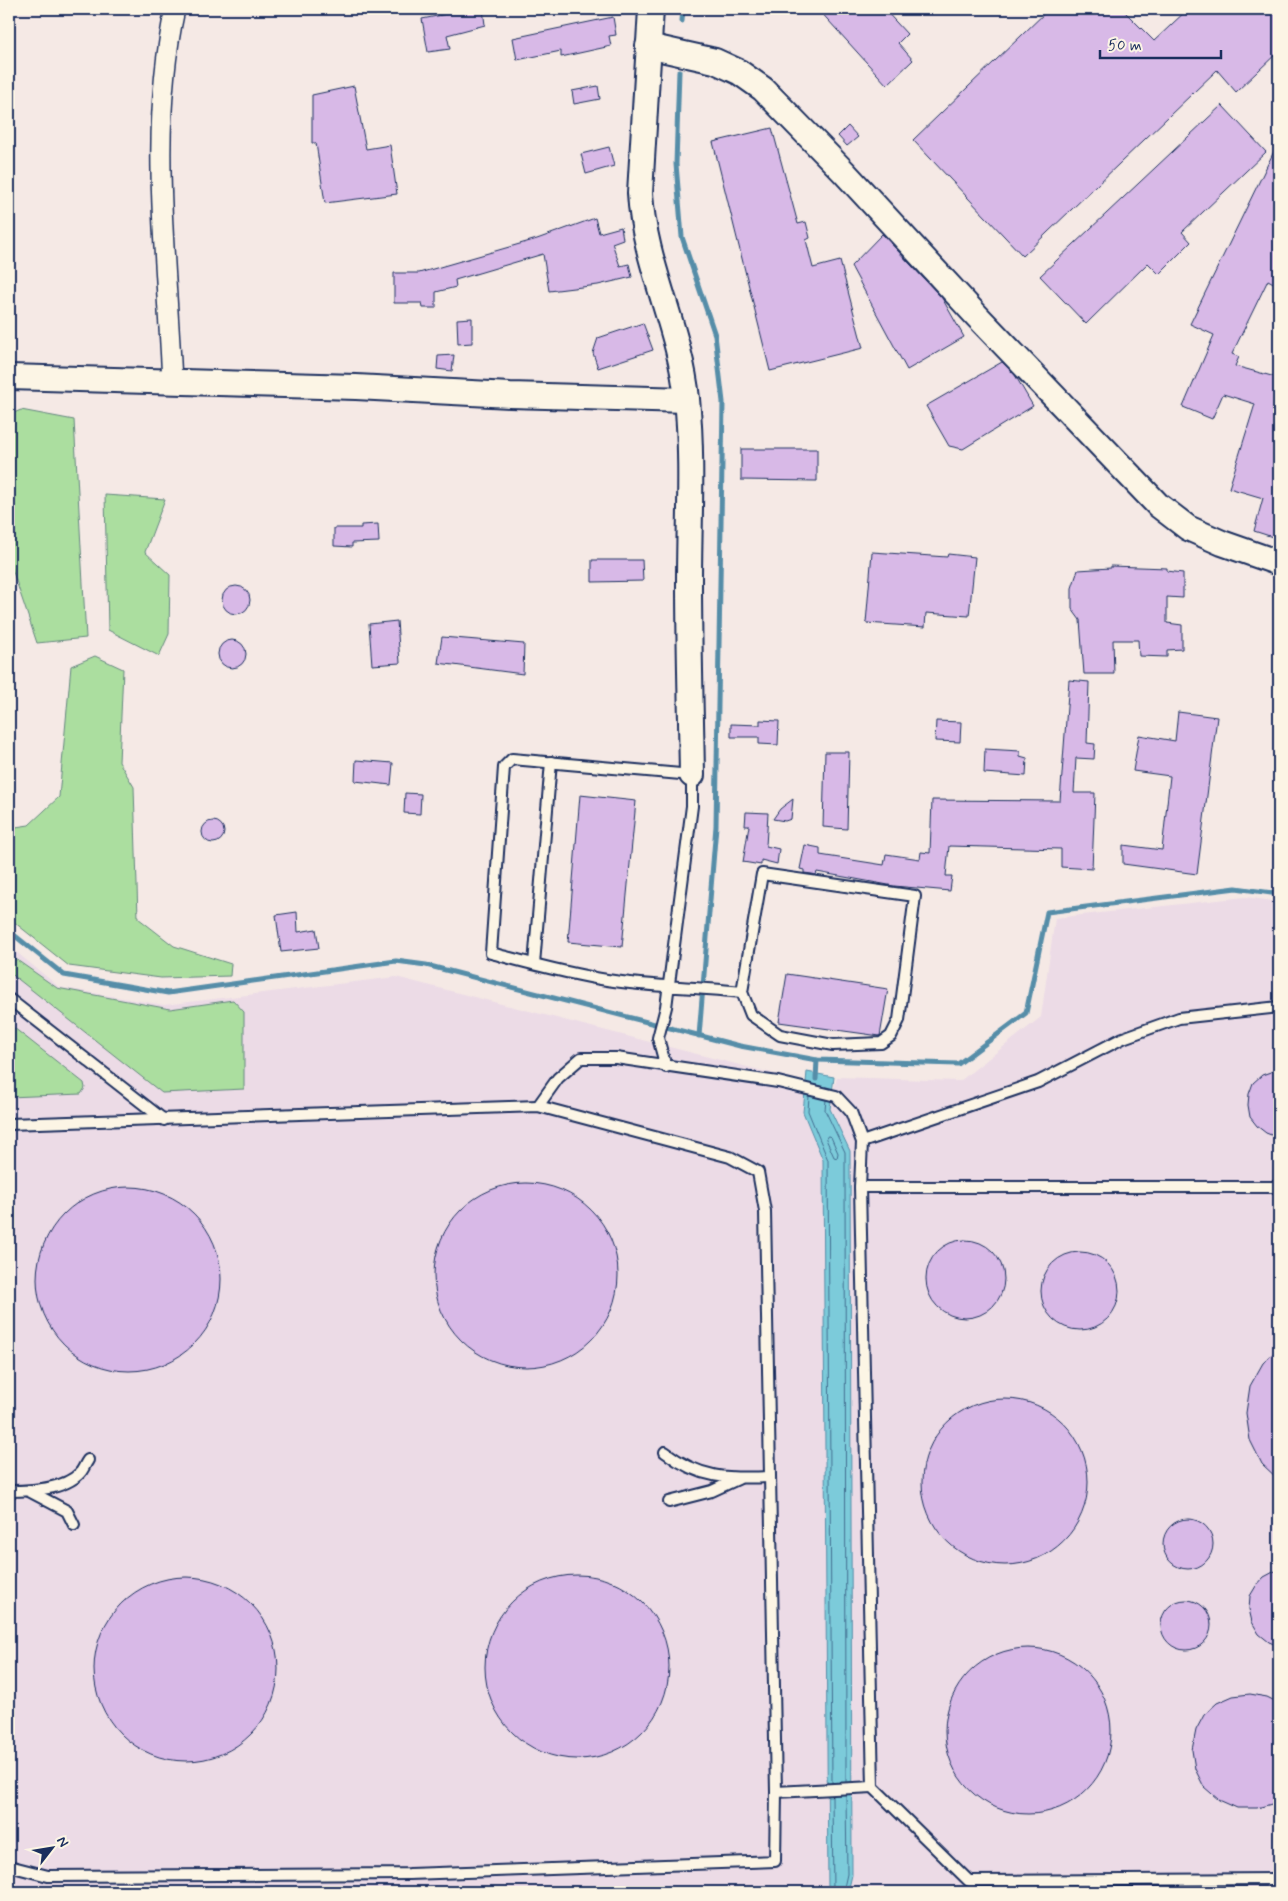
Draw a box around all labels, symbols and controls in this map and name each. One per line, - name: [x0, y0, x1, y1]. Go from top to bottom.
- scale bar: [1100, 28, 1222, 60]
- text: 50 m: [1108, 36, 1142, 56]
- north arrow: [28, 1824, 78, 1874]
- text: N: [52, 1833, 72, 1850]

